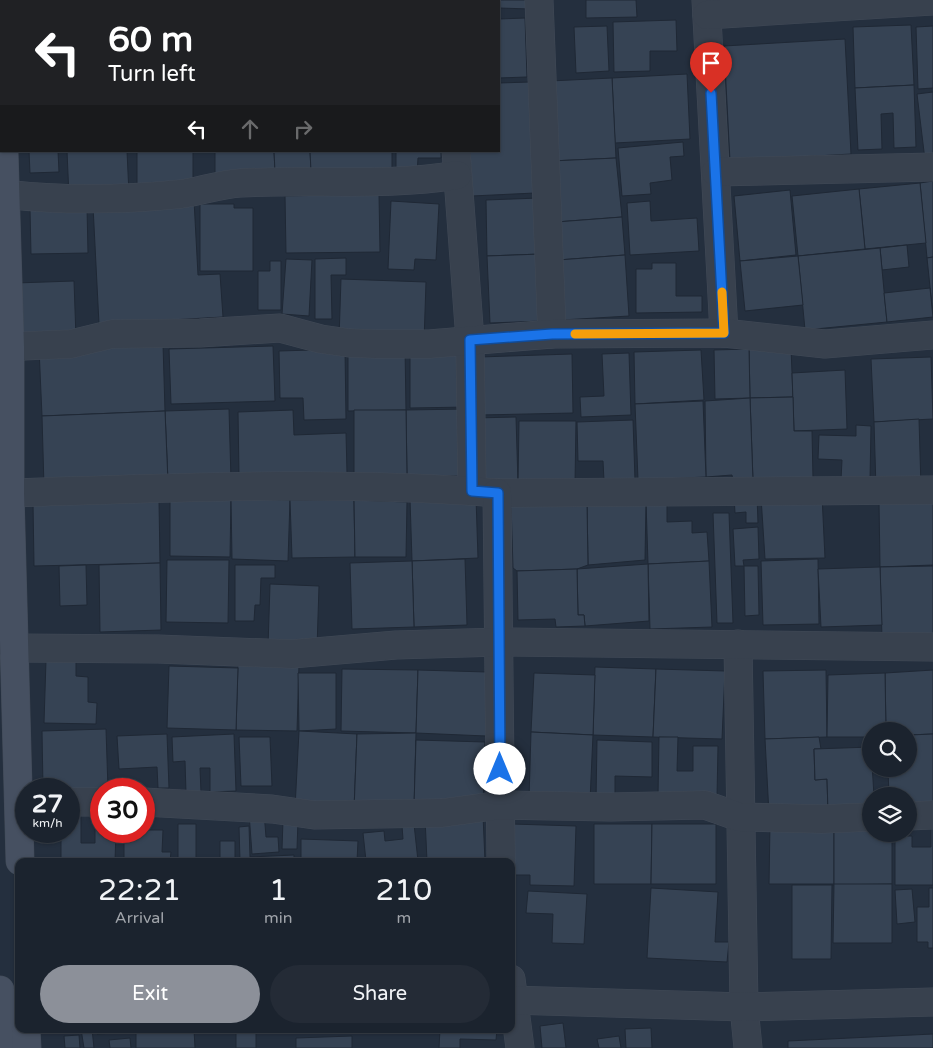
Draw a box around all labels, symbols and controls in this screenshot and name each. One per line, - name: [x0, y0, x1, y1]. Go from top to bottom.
- text: 60 m: [108, 19, 193, 61]
- icon: left: [25, 20, 90, 85]
- pin: [690, 42, 732, 93]
- icon: arrive: [697, 49, 725, 77]
- text: Turn left: [108, 61, 196, 87]
- icon: left: [183, 115, 211, 143]
- icon: ahead: [236, 115, 264, 143]
- icon: right: [289, 115, 317, 143]
- map controls: [862, 722, 917, 842]
- button: search: [862, 722, 917, 777]
- position arrow: [473, 742, 525, 794]
- speed limit sign: 30: [90, 778, 155, 843]
- button: layers: [862, 787, 917, 842]
- text: 27: [32, 789, 63, 819]
- text: km/h: [32, 816, 63, 830]
- text: 22:21: [98, 872, 181, 909]
- text: 1: [269, 872, 288, 909]
- text: 210: [376, 872, 432, 909]
- text: Arrival: [115, 908, 164, 928]
- text: min: [264, 908, 293, 928]
- text: m: [396, 908, 411, 928]
- button: Exit: [40, 965, 260, 1023]
- button: Share: [270, 965, 490, 1023]

